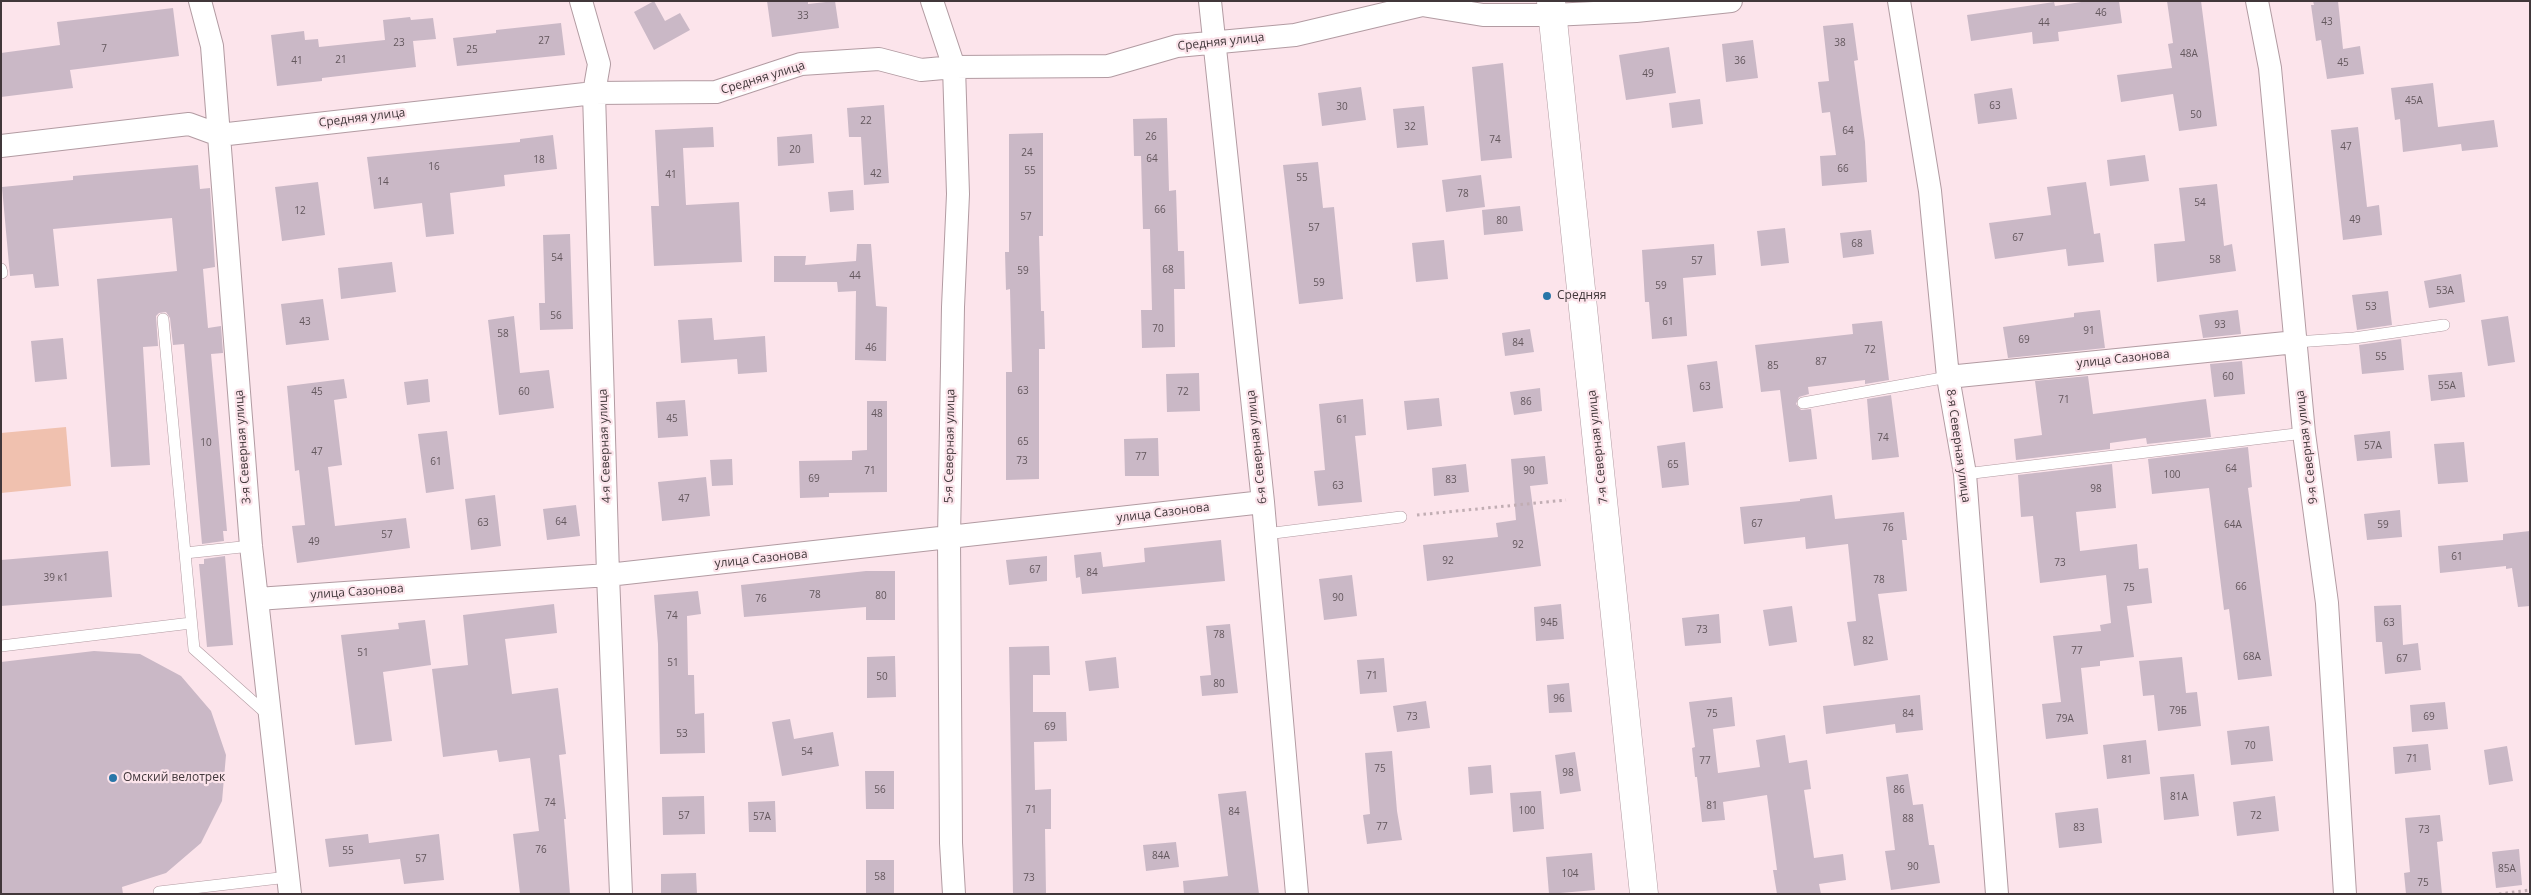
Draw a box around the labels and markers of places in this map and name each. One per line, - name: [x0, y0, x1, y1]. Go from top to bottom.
- place label: Средняя: [1557, 289, 1606, 303]
- marker: Средняя: [1541, 290, 1553, 302]
- place label: Омский велотрек: [123, 771, 225, 785]
- marker: Омский велотрек: [107, 772, 119, 784]

